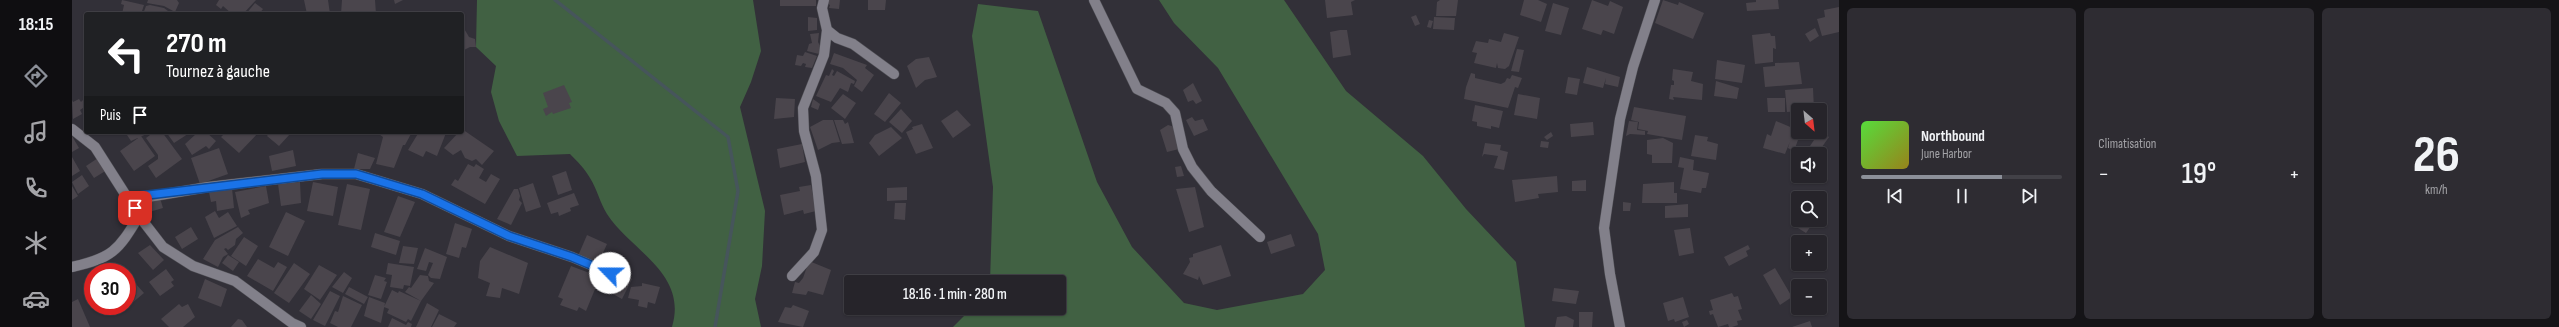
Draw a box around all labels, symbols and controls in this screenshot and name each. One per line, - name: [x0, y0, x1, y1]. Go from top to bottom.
- text: 18:15: [19, 14, 53, 35]
- text: 270 m: [166, 27, 227, 60]
- icon: left: [100, 28, 152, 80]
- text: Tournez à gauche: [166, 61, 270, 82]
- icon: directions: [22, 62, 50, 90]
- north arrow: [1791, 103, 1827, 139]
- map controls: [1791, 103, 1827, 315]
- icon: arrive: [129, 104, 151, 126]
- text: Puis: [100, 106, 121, 125]
- icon: music: [22, 118, 50, 146]
- text: 26: [2413, 124, 2460, 187]
- text: Northbound: [1921, 127, 1985, 146]
- text: Climatisation: [2098, 136, 2156, 152]
- text: June Harbor: [1921, 146, 1972, 162]
- button: sound: [1791, 147, 1827, 183]
- text: 19°: [2182, 156, 2216, 192]
- text: −: [2098, 161, 2109, 188]
- text: +: [2289, 161, 2300, 188]
- icon: phone: [22, 174, 50, 202]
- text: km/h: [2425, 182, 2448, 198]
- icon: previous: [1884, 185, 1906, 207]
- icon: pause: [1951, 185, 1973, 207]
- icon: next: [2018, 185, 2040, 207]
- pin: [118, 191, 152, 225]
- button: search: [1791, 191, 1827, 227]
- icon: arrive: [124, 197, 146, 219]
- icon: climate: [22, 229, 50, 257]
- button: +: [1791, 235, 1827, 271]
- position arrow: [589, 252, 631, 294]
- speed limit sign: 30: [84, 263, 136, 315]
- button: −: [1791, 279, 1827, 315]
- icon: car: [22, 285, 50, 313]
- text: 18:16 · 1 min · 280 m: [903, 285, 1007, 304]

